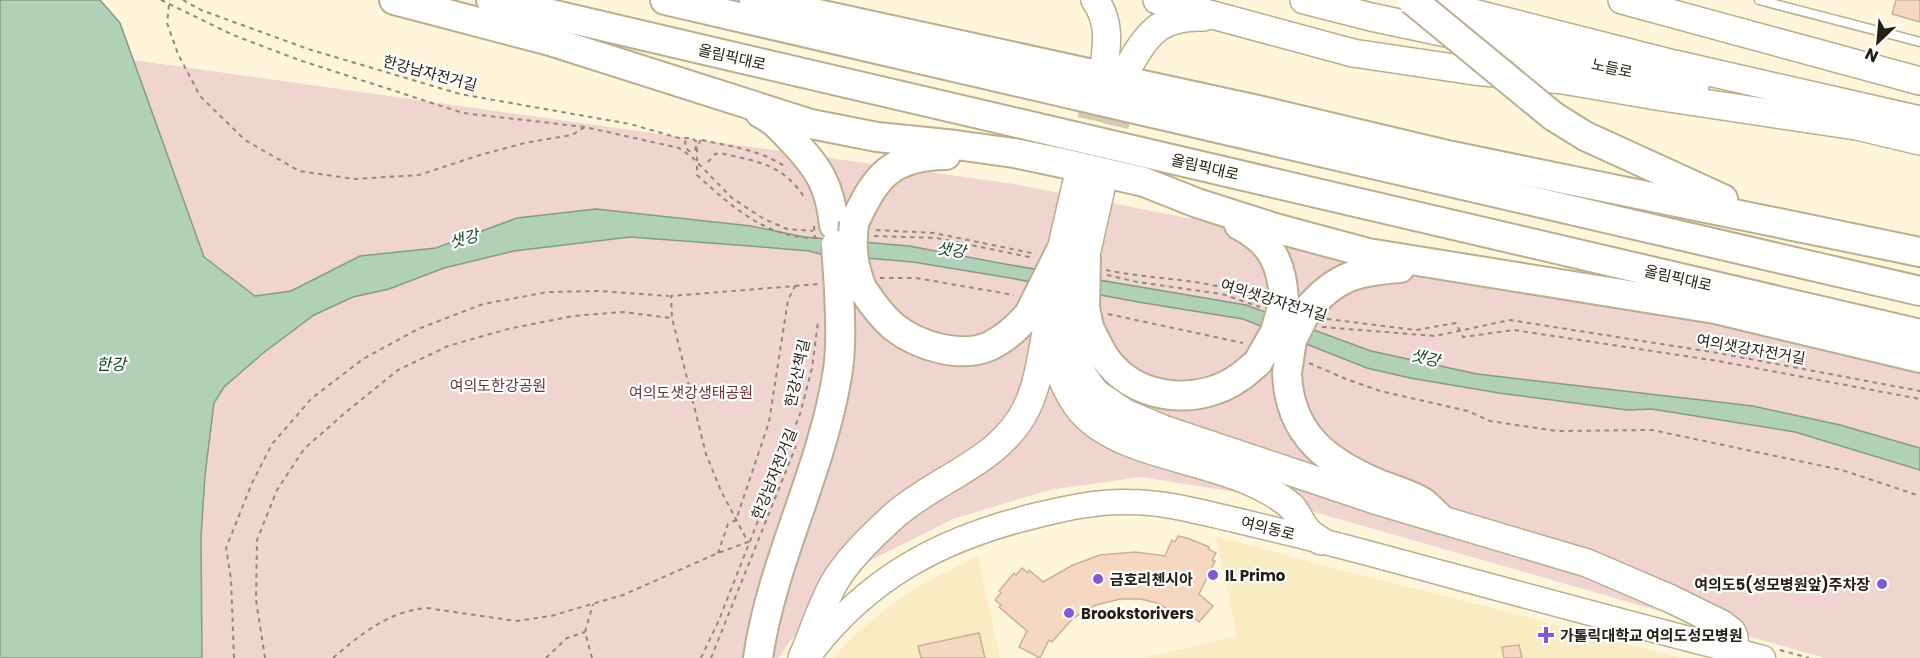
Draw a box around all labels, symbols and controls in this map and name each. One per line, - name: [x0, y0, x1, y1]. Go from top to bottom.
- north arrow: [1848, 12, 1908, 72]
- street label: 올림픽대로: [696, 39, 768, 75]
- text: N: [1861, 42, 1882, 68]
- street label: 한강남자전거길: [381, 50, 479, 96]
- street label: 노들로: [1590, 53, 1634, 83]
- street label: 올림픽대로: [1169, 149, 1241, 185]
- water label: 샛강: [447, 223, 484, 254]
- water label: 샛강: [935, 237, 969, 264]
- street label: 올림픽대로: [1642, 260, 1714, 296]
- street label: 여의샛강자전거길: [1218, 274, 1330, 326]
- street label: 여의샛강자전거길: [1695, 329, 1807, 369]
- street label: 한강산책길: [780, 337, 814, 409]
- water label: 샛강: [1408, 343, 1444, 373]
- water label: 한강: [96, 353, 128, 376]
- park label: 여의도한강공원: [450, 375, 546, 396]
- park label: 여의도샛강생태공원: [629, 382, 753, 403]
- street label: 한강남자전거길: [746, 425, 802, 523]
- street label: 여의동로: [1239, 511, 1297, 545]
- place label: IL Primo: [1225, 565, 1286, 586]
- marker: IL Primo: [1206, 568, 1220, 582]
- place label: 금호리첸시아: [1110, 569, 1193, 590]
- marker: 금호리첸시아: [1091, 572, 1105, 586]
- place label: 여의도5(성모병원앞)주차장: [1694, 574, 1870, 595]
- marker: 여의도5(성모병원앞)주차장: [1875, 577, 1889, 591]
- place label: Brookstorivers: [1081, 603, 1194, 624]
- marker: Brookstorivers: [1062, 606, 1076, 620]
- place label: 가톨릭대학교 여의도성모병원: [1560, 625, 1743, 646]
- marker: 가톨릭대학교 여의도성모병원: [1537, 626, 1555, 644]

